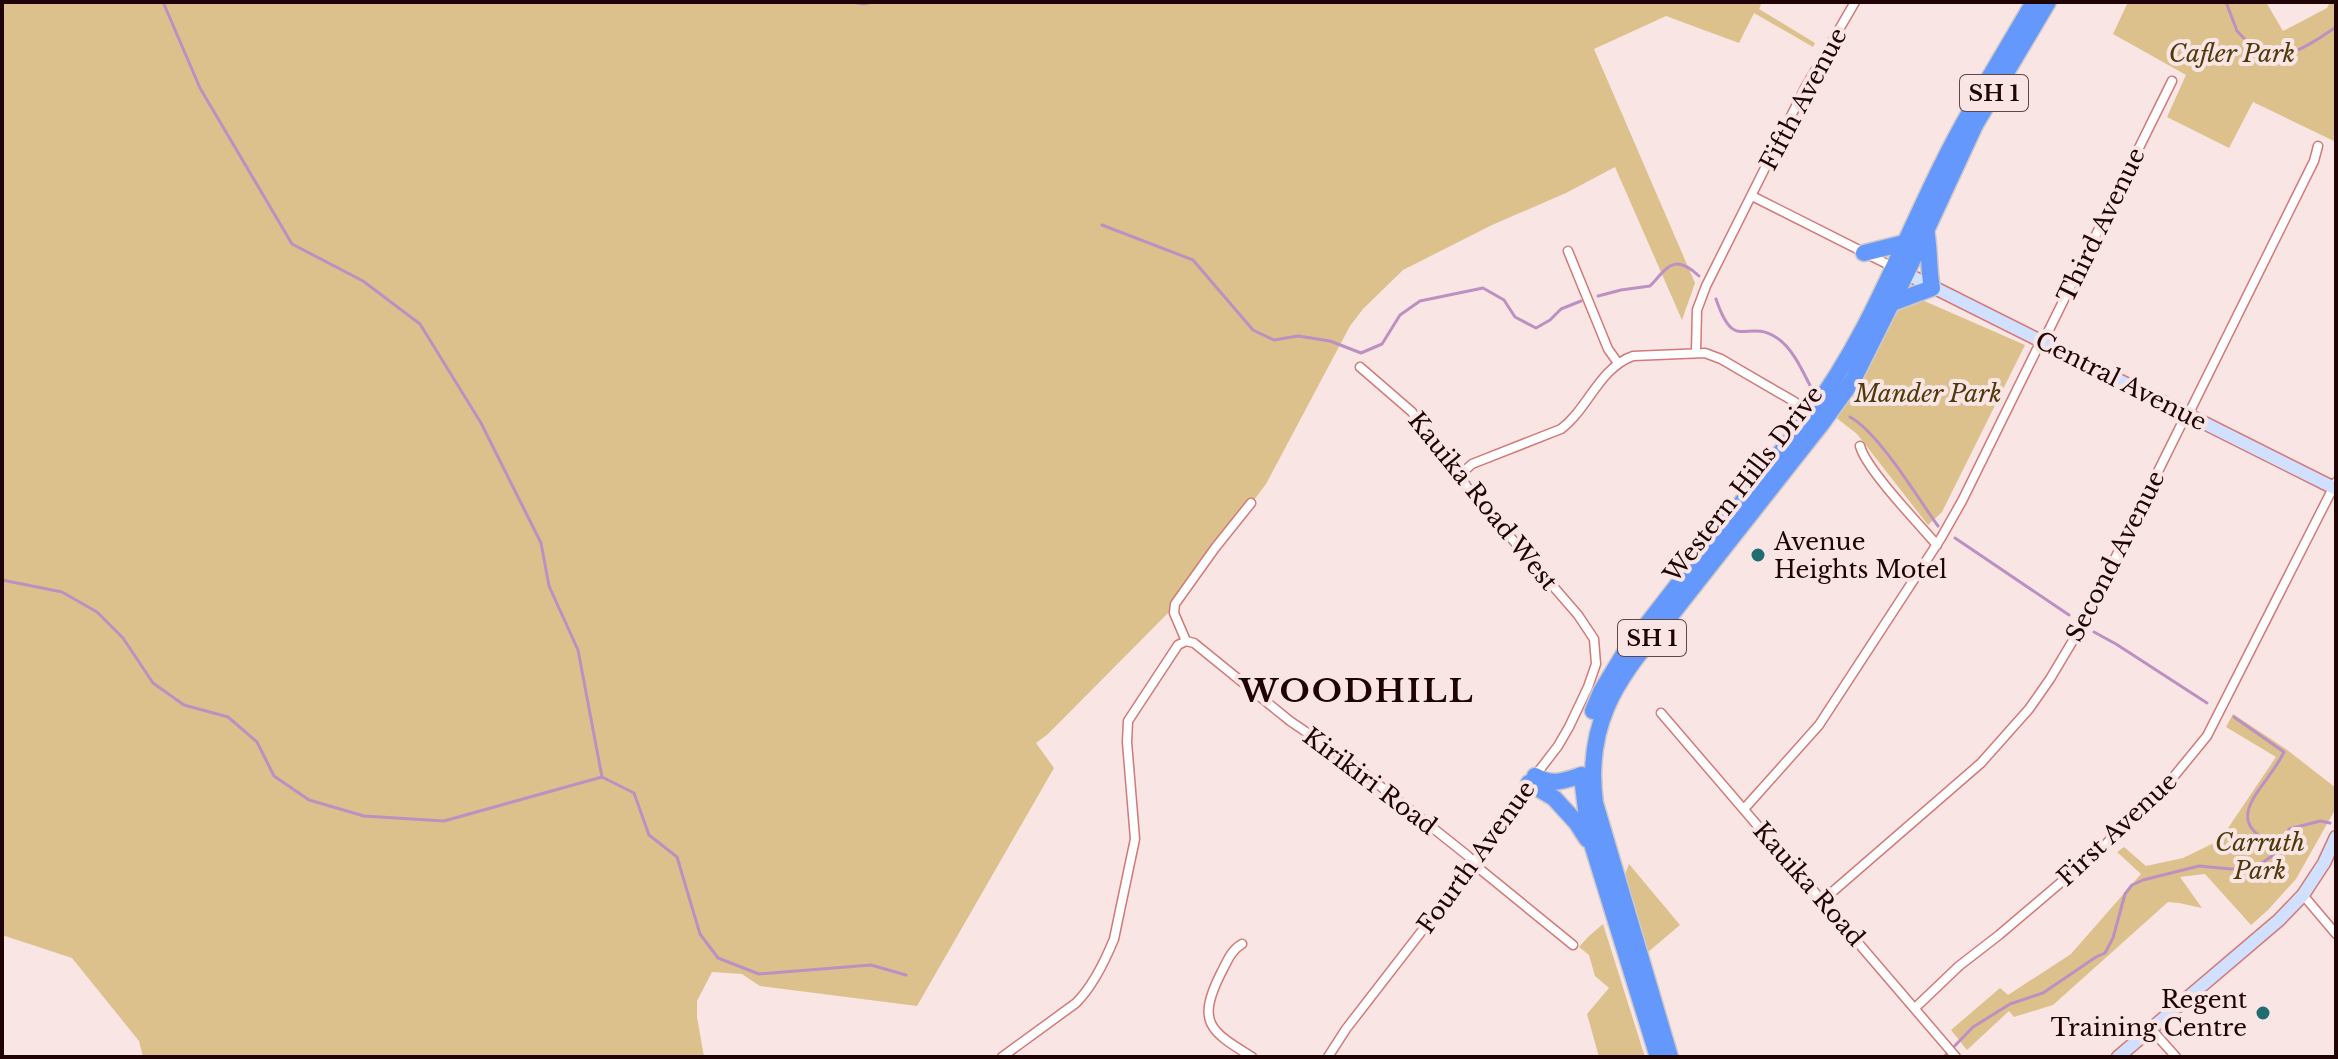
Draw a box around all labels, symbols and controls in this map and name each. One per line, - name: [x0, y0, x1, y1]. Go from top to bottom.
- street label: Fifth Avenue: [1753, 23, 1853, 175]
- park label: Cafler Park: [2169, 39, 2295, 68]
- road number: SH 1: [1960, 75, 2028, 111]
- street label: Third Avenue: [2051, 143, 2151, 307]
- street label: Central Avenue: [2030, 325, 2212, 437]
- park label: Mander Park: [1853, 379, 2002, 408]
- street label: Western Hills Drive: [1657, 380, 1829, 589]
- street label: Kauika Road West: [1402, 406, 1564, 596]
- street label: Second Avenue: [2059, 466, 2171, 646]
- place label: Avenue Heights Motel: [1773, 527, 1947, 584]
- marker: Avenue Heights Motel: [1749, 546, 1767, 564]
- road number: SH 1: [1618, 620, 1686, 656]
- district label: WOODHILL: [1238, 671, 1475, 711]
- street label: Kirikiri Road: [1297, 721, 1443, 841]
- street label: First Avenue: [2051, 766, 2183, 892]
- street label: Fourth Avenue: [1411, 775, 1541, 939]
- street label: Kauika Road: [1747, 816, 1871, 952]
- park label: Carruth Park: [2215, 828, 2305, 885]
- place label: Regent Training Centre: [2051, 985, 2247, 1042]
- marker: Regent Training Centre: [2254, 1004, 2272, 1022]

